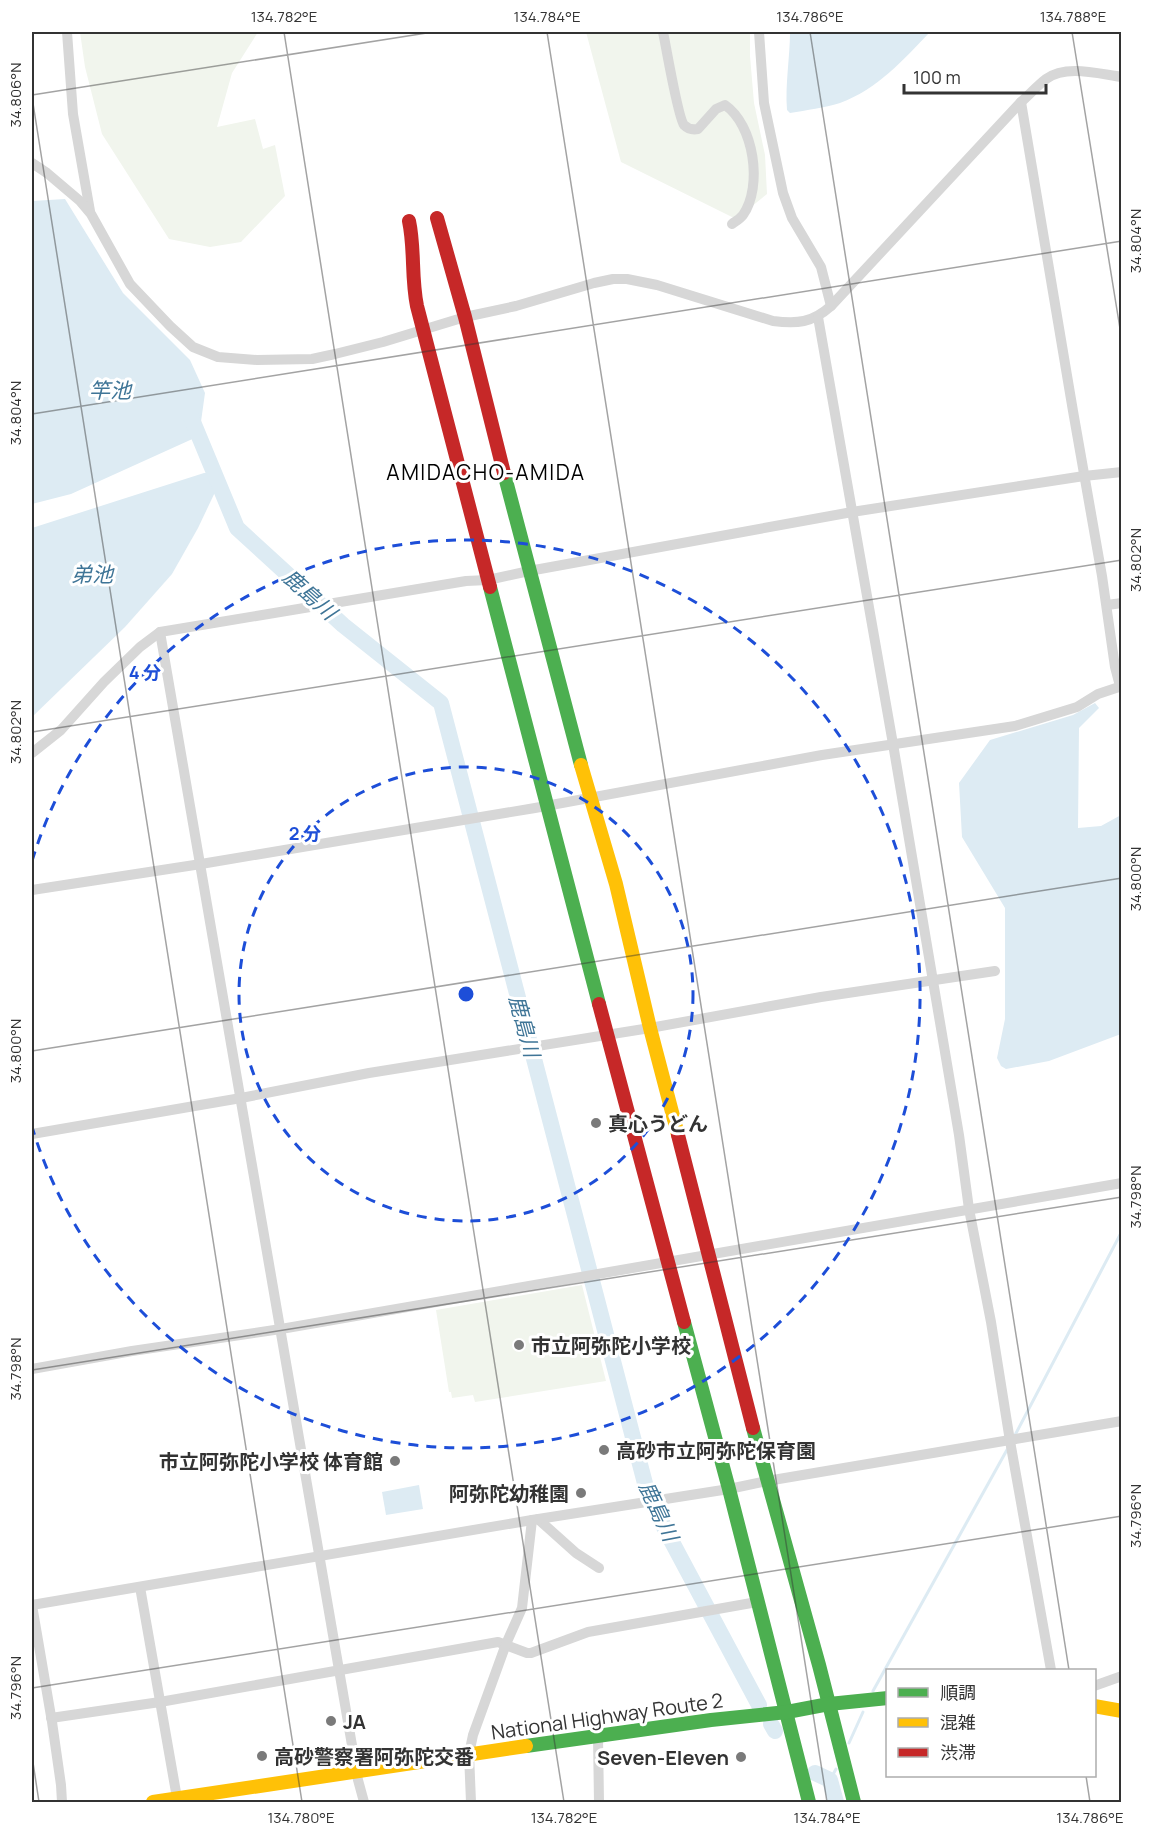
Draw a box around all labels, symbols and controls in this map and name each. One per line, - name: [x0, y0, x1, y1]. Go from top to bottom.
- text: 134.782°E: [251, 6, 317, 27]
- text: 134.784°E: [514, 6, 580, 27]
- text: 134.786°E: [776, 6, 844, 27]
- text: 134.788°E: [1040, 6, 1106, 27]
- scale bar: [904, 57, 1046, 95]
- text: 34.806°N: [5, 63, 26, 127]
- text: 100 m: [913, 65, 961, 89]
- text: 34.804°N: [1125, 209, 1146, 273]
- water label: 竿池: [89, 376, 133, 404]
- text: 34.804°N: [5, 381, 26, 445]
- district label: AMIDACHO-AMIDA: [386, 458, 586, 486]
- text: 34.802°N: [1125, 528, 1146, 592]
- water label: 弟池: [71, 560, 115, 588]
- water label: 鹿島川: [277, 563, 344, 627]
- text: 4 分: [129, 660, 161, 684]
- text: 34.802°N: [5, 700, 26, 764]
- text: 2 分: [289, 821, 321, 845]
- text: 34.800°N: [1125, 847, 1146, 911]
- centre of rings: [456, 984, 476, 1004]
- water label: 鹿島川: [503, 992, 547, 1062]
- text: 34.800°N: [5, 1019, 26, 1083]
- place label: 真心うどん: [608, 1110, 708, 1137]
- marker: 真心うどん: [589, 1116, 603, 1130]
- text: 34.798°N: [1125, 1165, 1146, 1229]
- place label: 市立阿弥陀小学校: [531, 1332, 691, 1359]
- text: 34.798°N: [5, 1337, 26, 1401]
- marker: 市立阿弥陀小学校: [512, 1338, 526, 1352]
- place label: 高砂市立阿弥陀保育園: [616, 1437, 816, 1464]
- marker: 高砂市立阿弥陀保育園: [597, 1443, 611, 1457]
- place label: 市立阿弥陀小学校 体育館: [159, 1448, 383, 1475]
- marker: 市立阿弥陀小学校 体育館: [388, 1454, 402, 1468]
- water label: 鹿島川: [633, 1477, 686, 1547]
- place label: 阿弥陀幼稚園: [449, 1480, 569, 1507]
- text: 34.796°N: [1125, 1484, 1146, 1548]
- marker: 阿弥陀幼稚園: [574, 1486, 588, 1500]
- text: 34.796°N: [5, 1656, 26, 1720]
- legend: [886, 1669, 1096, 1777]
- text: 順調: [940, 1680, 976, 1704]
- street label: National Highway Route 2: [489, 1686, 725, 1746]
- place label: JA: [343, 1708, 367, 1735]
- text: 混雑: [940, 1710, 976, 1734]
- marker: JA: [324, 1714, 338, 1728]
- text: 渋滞: [940, 1740, 976, 1764]
- place label: 高砂警察署阿弥陀交番: [274, 1743, 474, 1770]
- place label: Seven-Eleven: [597, 1744, 729, 1771]
- marker: 高砂警察署阿弥陀交番: [255, 1749, 269, 1763]
- marker: Seven-Eleven: [734, 1750, 748, 1764]
- text: 134.780°E: [267, 1807, 335, 1828]
- text: 134.782°E: [531, 1807, 597, 1828]
- text: 134.784°E: [794, 1807, 860, 1828]
- text: 134.786°E: [1056, 1807, 1124, 1828]

